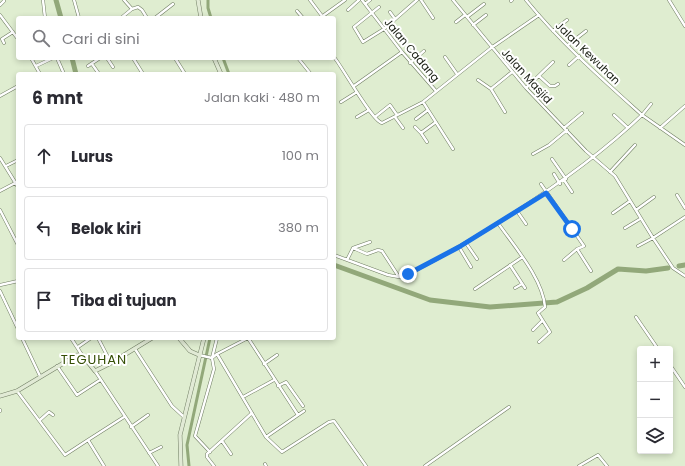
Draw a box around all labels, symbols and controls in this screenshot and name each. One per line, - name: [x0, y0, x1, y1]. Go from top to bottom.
- street label: Jalan Cadang: [381, 15, 443, 85]
- search box: [16, 16, 336, 60]
- street label: Jalan Kewuhan: [552, 18, 624, 88]
- icon: search: [30, 27, 52, 49]
- text: Cari di sini: [62, 28, 140, 49]
- street label: Jalan Masjid: [498, 45, 556, 107]
- text: 6 mnt: [32, 86, 83, 110]
- text: Jalan kaki · 480 m: [204, 88, 320, 107]
- icon: ahead: [33, 145, 55, 167]
- text: Lurus: [71, 146, 113, 167]
- text: 100 m: [282, 146, 319, 165]
- icon: left: [33, 217, 55, 239]
- text: Belok kiri: [71, 218, 141, 239]
- text: 380 m: [278, 218, 319, 237]
- route start: [563, 220, 581, 238]
- route end: [399, 265, 417, 283]
- icon: arrive: [33, 289, 55, 311]
- text: Tiba di tujuan: [71, 290, 177, 311]
- map controls: [637, 346, 673, 454]
- button: +: [637, 346, 673, 382]
- district label: TEGUHAN: [61, 350, 127, 369]
- button: −: [637, 382, 673, 418]
- button: layers: [637, 418, 673, 454]

